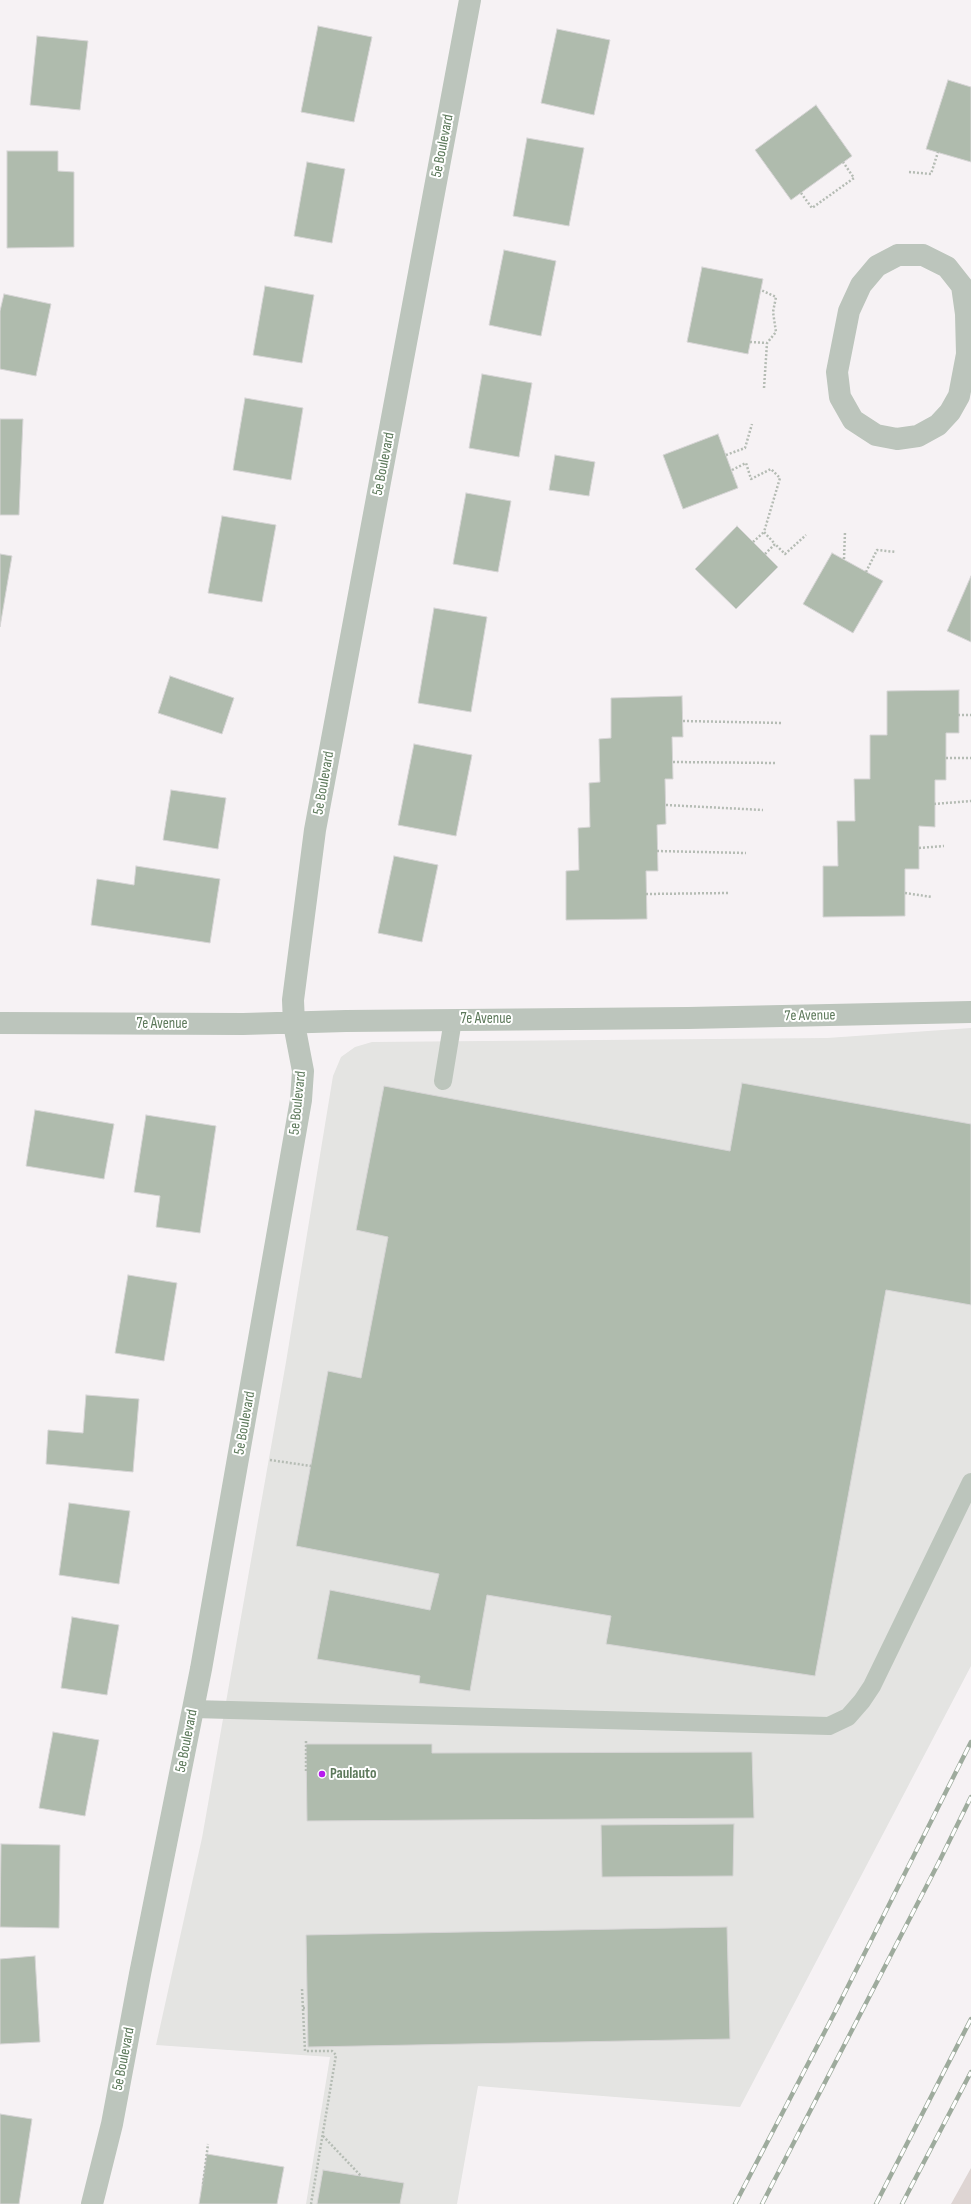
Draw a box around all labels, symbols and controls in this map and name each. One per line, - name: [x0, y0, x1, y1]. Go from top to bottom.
- street label: 5e Boulevard: [428, 113, 458, 179]
- street label: 5e Boulevard: [369, 431, 399, 497]
- street label: 5e Boulevard: [310, 750, 338, 816]
- street label: 7e Avenue: [784, 1007, 836, 1025]
- street label: 7e Avenue: [461, 1010, 511, 1028]
- street label: 7e Avenue: [137, 1015, 187, 1033]
- street label: 5e Boulevard: [286, 1070, 310, 1136]
- street label: 5e Boulevard: [231, 1390, 259, 1456]
- street label: 5e Boulevard: [172, 1708, 202, 1774]
- place label: Paulauto: [330, 1765, 376, 1783]
- marker: Paulauto: [317, 1769, 327, 1779]
- street label: 5e Boulevard: [109, 2026, 139, 2092]

